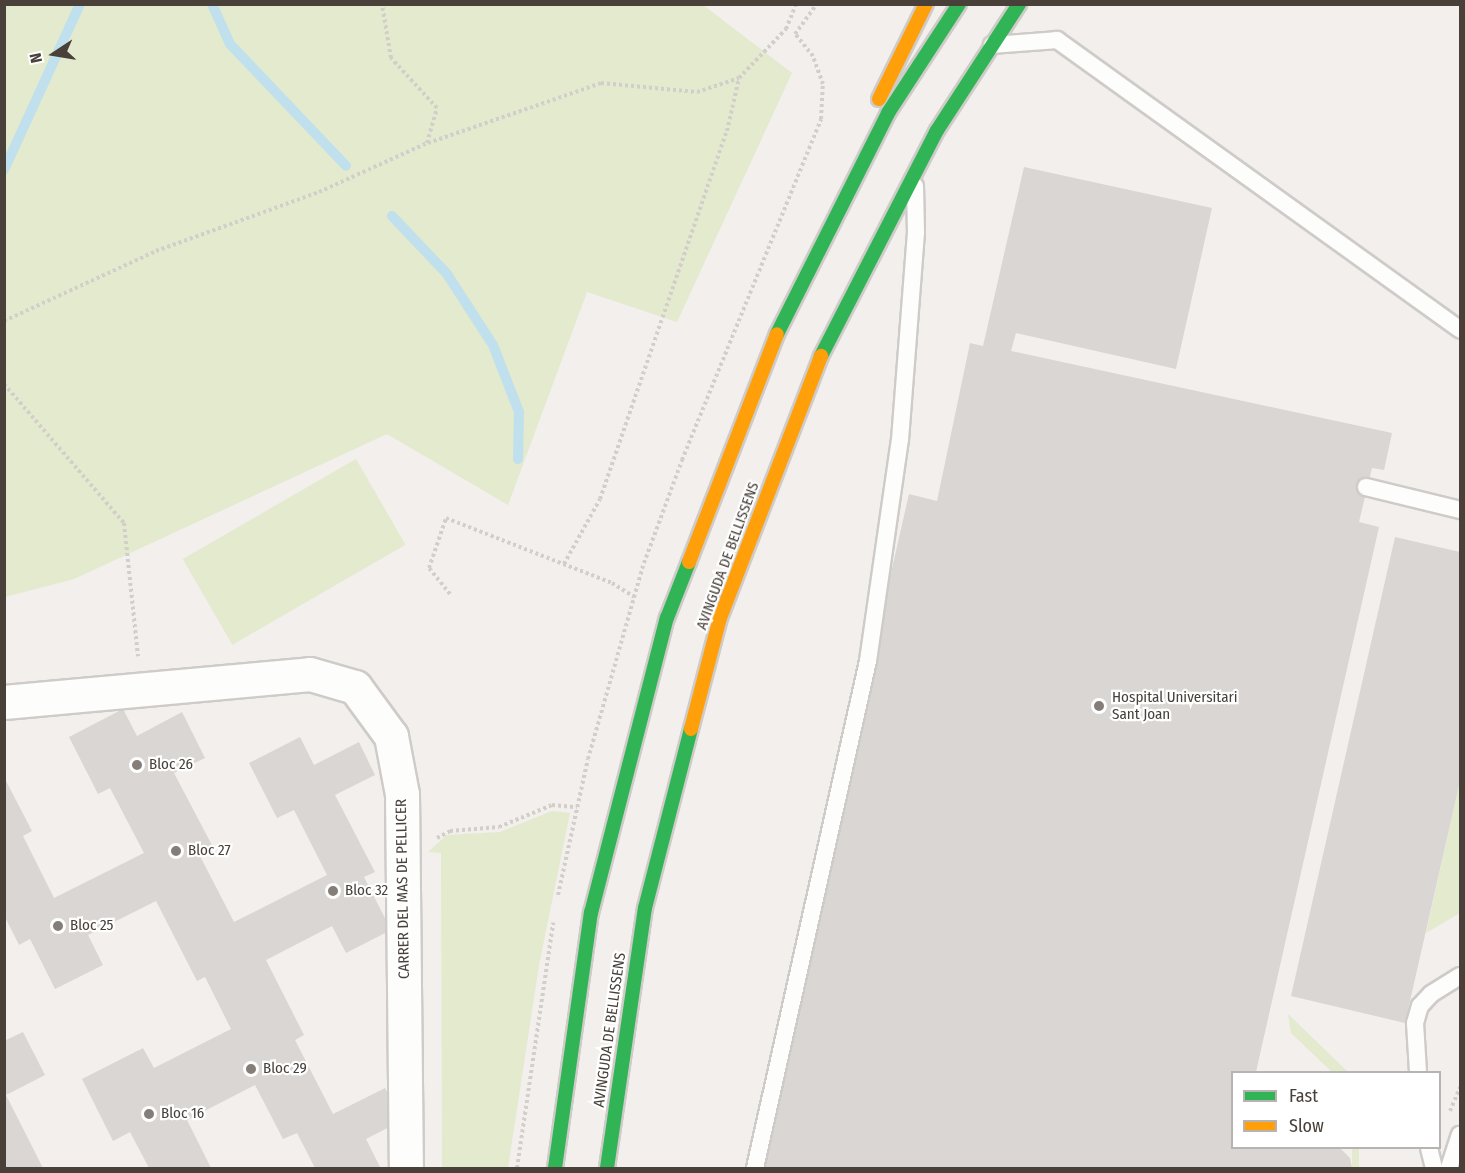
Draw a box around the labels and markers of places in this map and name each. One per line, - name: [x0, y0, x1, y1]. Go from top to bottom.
- place label: Hospital Universitari Sant Joan: [1112, 688, 1238, 723]
- marker: Hospital Universitari Sant Joan: [1090, 697, 1108, 715]
- place label: Bloc 26: [149, 756, 193, 774]
- marker: Bloc 26: [130, 758, 144, 772]
- place label: Bloc 27: [188, 842, 231, 860]
- marker: Bloc 27: [169, 844, 183, 858]
- place label: Bloc 32: [345, 882, 388, 900]
- marker: Bloc 32: [326, 884, 340, 898]
- place label: Bloc 25: [70, 917, 113, 935]
- marker: Bloc 25: [51, 919, 65, 933]
- place label: Bloc 29: [263, 1060, 307, 1078]
- marker: Bloc 29: [244, 1062, 258, 1076]
- place label: Bloc 16: [161, 1105, 204, 1123]
- marker: Bloc 16: [142, 1107, 156, 1121]

